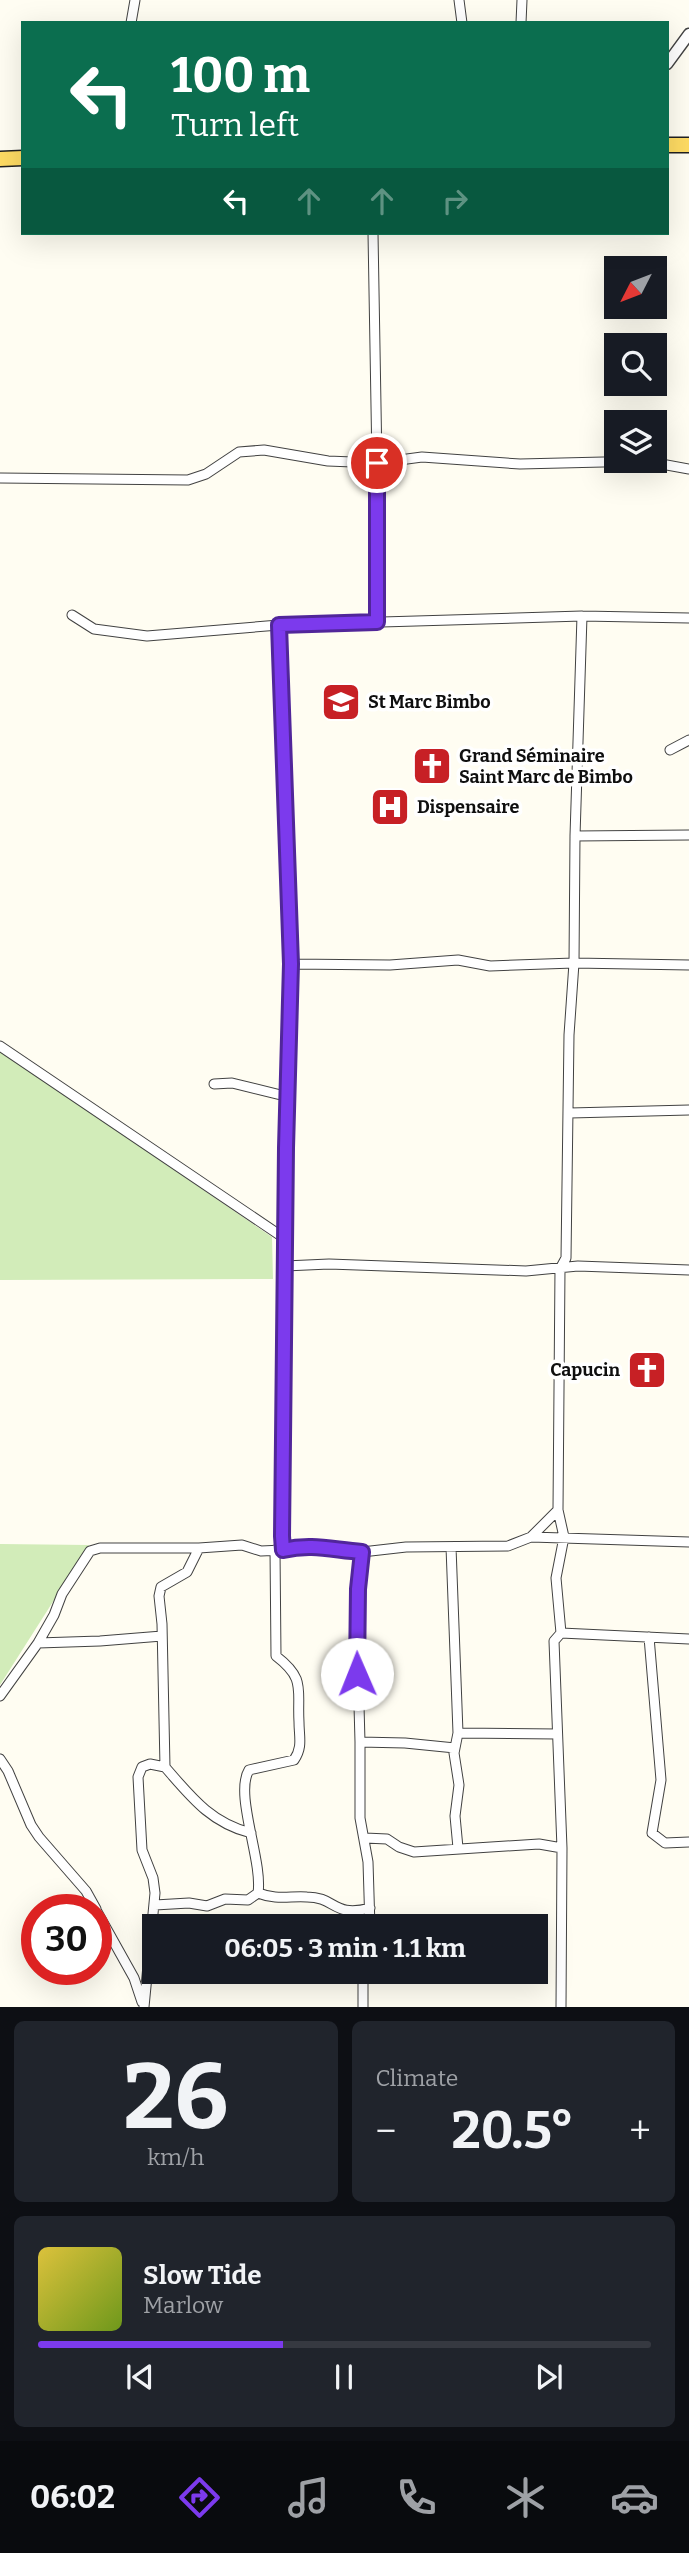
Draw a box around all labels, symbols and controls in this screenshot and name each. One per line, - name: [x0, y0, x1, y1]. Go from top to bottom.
- text: 100 m: [171, 46, 310, 105]
- icon: left: [56, 49, 147, 140]
- text: Turn left: [171, 106, 299, 144]
- icon: left: [217, 182, 255, 220]
- icon: ahead: [290, 182, 328, 220]
- icon: ahead: [363, 182, 401, 220]
- icon: right: [436, 182, 474, 220]
- north arrow: [604, 256, 667, 318]
- map controls: [604, 256, 667, 473]
- button: search: [604, 333, 667, 396]
- button: layers: [604, 410, 667, 473]
- pin: [347, 433, 407, 493]
- icon: arrive: [358, 444, 396, 482]
- school or university icon: St Marc Bimbo: [320, 681, 362, 723]
- place label: St Marc Bimbo: [368, 691, 491, 713]
- church icon: Grand Séminaire Saint Marc de Bimbo: [411, 745, 453, 787]
- place label: Grand Séminaire Saint Marc de Bimbo: [459, 745, 633, 788]
- hospital icon: Dispensaire: [369, 786, 411, 828]
- place label: Dispensaire: [417, 796, 519, 818]
- church icon: Capucin: [626, 1349, 668, 1391]
- place label: Capucin: [550, 1359, 620, 1381]
- position arrow: [320, 1637, 394, 1711]
- speed limit sign: 30: [21, 1894, 112, 1985]
- text: 06:05 · 3 min · 1.1 km: [224, 1933, 466, 1964]
- text: 26: [123, 2043, 228, 2152]
- text: Climate: [376, 2064, 458, 2092]
- text: 20.5°: [451, 2099, 574, 2162]
- text: −: [376, 2108, 396, 2154]
- text: +: [629, 2108, 651, 2154]
- text: km/h: [147, 2143, 204, 2171]
- text: Slow Tide: [143, 2260, 262, 2291]
- text: Marlow: [143, 2291, 223, 2319]
- icon: previous: [121, 2358, 159, 2396]
- icon: pause: [325, 2358, 363, 2396]
- icon: next: [530, 2358, 568, 2396]
- icon: directions: [175, 2473, 224, 2522]
- icon: music: [284, 2473, 333, 2522]
- icon: phone: [392, 2473, 441, 2522]
- icon: climate: [501, 2473, 550, 2522]
- icon: car: [610, 2473, 659, 2522]
- text: 06:02: [30, 2478, 115, 2516]

